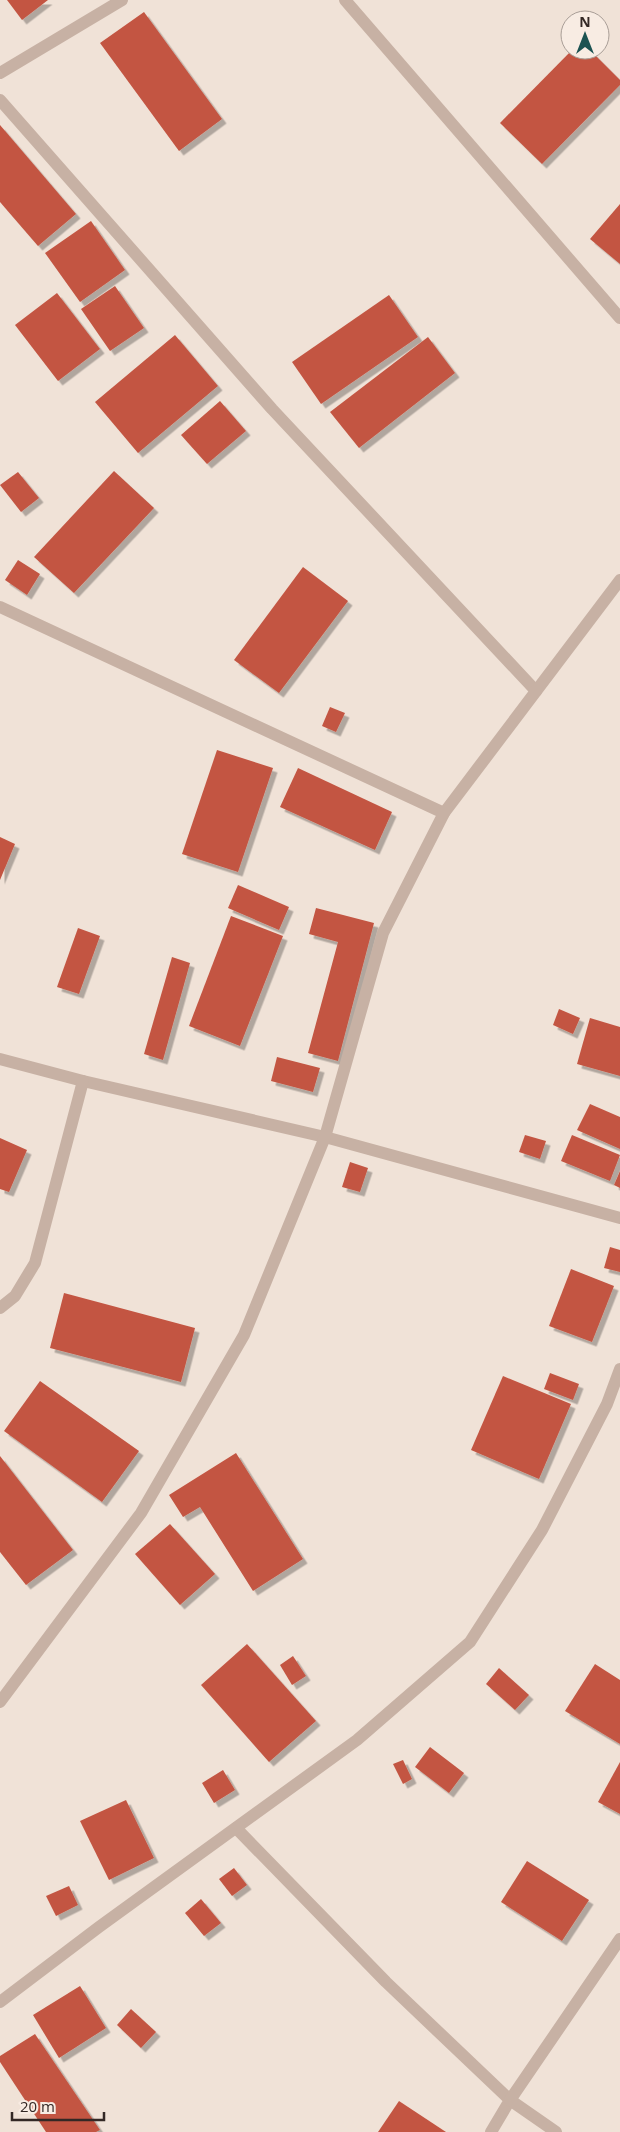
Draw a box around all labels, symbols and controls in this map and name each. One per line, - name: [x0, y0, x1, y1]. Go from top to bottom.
- north arrow: [560, 10, 610, 60]
- text: N: [579, 12, 591, 31]
- scale bar: [12, 2090, 105, 2122]
- text: 20 m: [20, 2096, 55, 2116]

